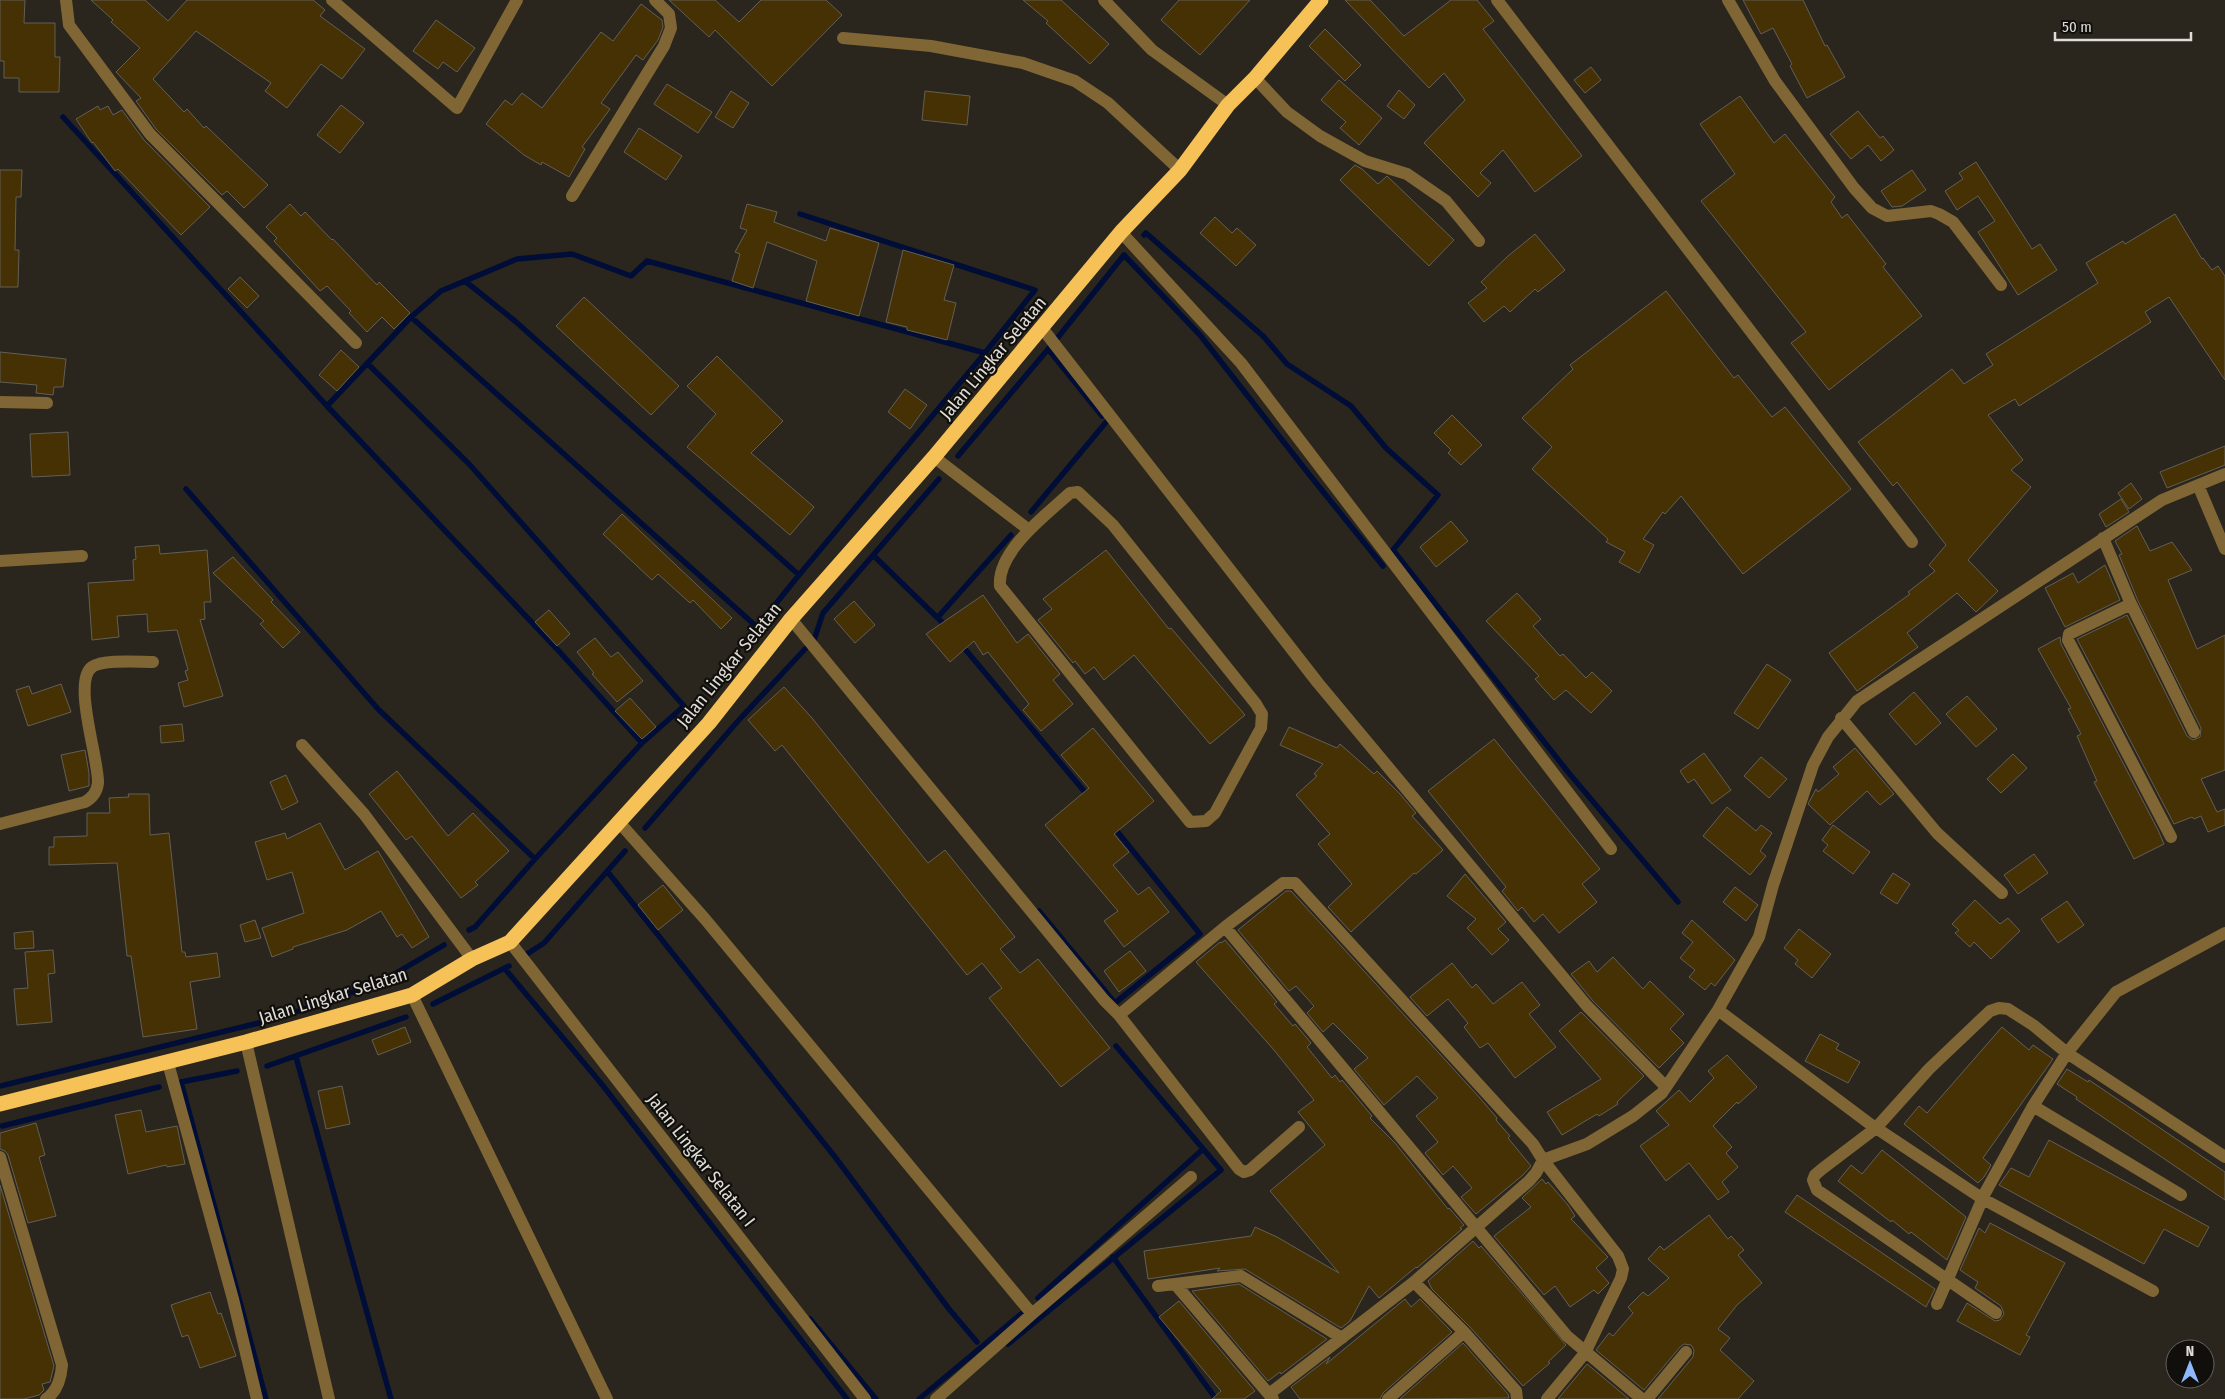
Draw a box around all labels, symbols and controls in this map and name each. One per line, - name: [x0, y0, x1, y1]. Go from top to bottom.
- scale bar: [2055, 10, 2191, 42]
- text: 50 m: [2062, 18, 2092, 36]
- street label: Jalan Lingkar Selatan: [935, 292, 1051, 424]
- street label: Jalan Lingkar Selatan: [672, 598, 786, 732]
- street label: Jalan Lingkar Selatan: [256, 963, 410, 1029]
- street label: Jalan Lingkar Selatan I: [642, 1089, 760, 1231]
- north arrow: [2165, 1339, 2215, 1389]
- text: N: [2186, 1343, 2194, 1360]

